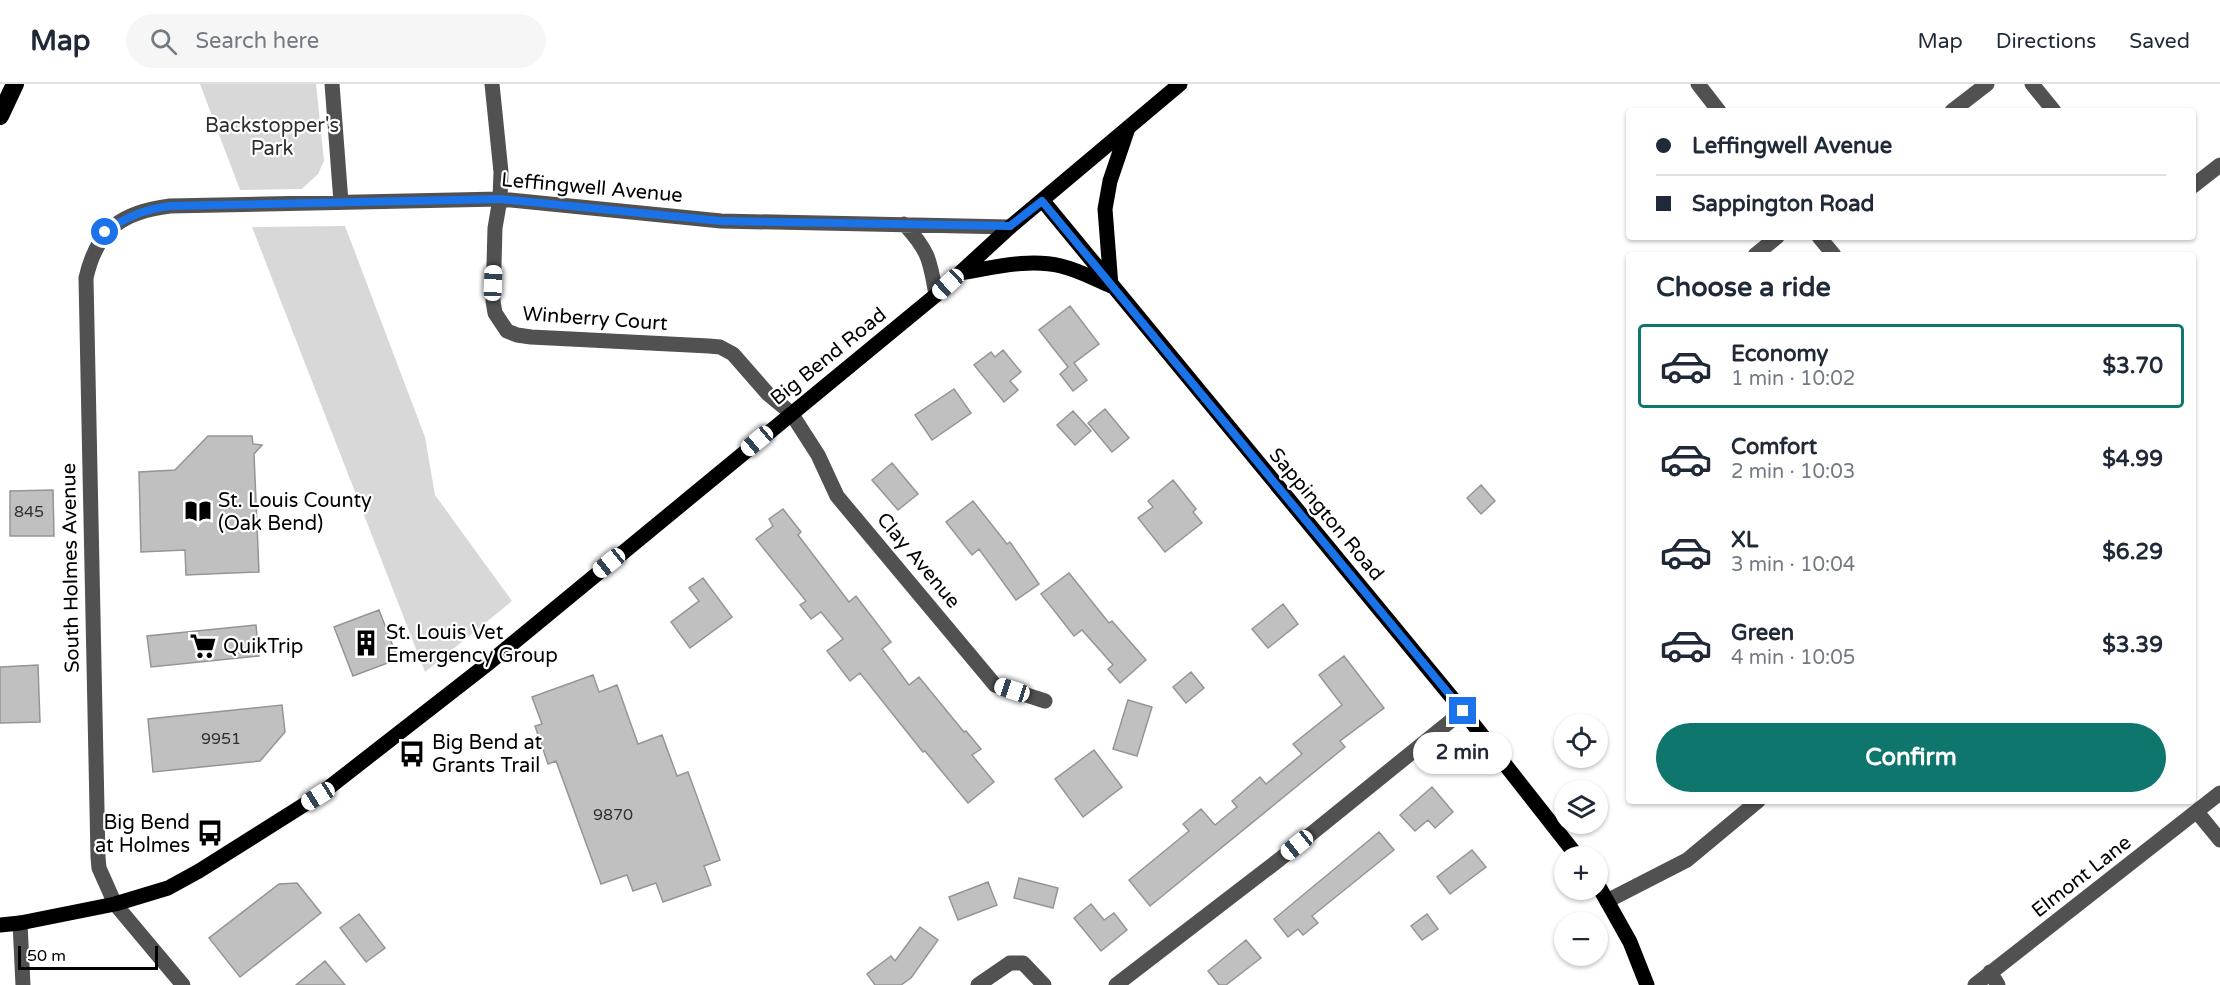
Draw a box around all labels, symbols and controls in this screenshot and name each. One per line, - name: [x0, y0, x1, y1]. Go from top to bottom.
- search box: [126, 14, 546, 68]
- text: Map: [30, 24, 90, 58]
- icon: search: [147, 25, 180, 58]
- text: Search here: [195, 28, 319, 54]
- text: Map: [1917, 29, 1963, 54]
- text: Directions: [1996, 29, 2096, 54]
- text: Saved: [2129, 29, 2190, 54]
- park label: Backstopper's Park: [205, 114, 339, 161]
- text: Leffingwell Avenue: [1692, 133, 1892, 159]
- street label: Leffingwell Avenue: [500, 168, 684, 208]
- text: Sappington Road: [1692, 191, 1874, 217]
- route start: [91, 218, 118, 245]
- car: [483, 265, 503, 301]
- car: [929, 265, 967, 303]
- text: Choose a ride: [1656, 271, 1831, 304]
- street label: Winberry Court: [521, 302, 669, 336]
- street label: Big Bend Road: [766, 303, 891, 411]
- icon: car: [1659, 339, 1713, 393]
- text: Economy: [1731, 341, 1828, 367]
- text: $3.70: [2102, 353, 2163, 379]
- text: 1 min · 10:02: [1731, 367, 1855, 391]
- car: [737, 423, 777, 459]
- icon: car: [1659, 432, 1713, 486]
- text: Comfort: [1731, 434, 1817, 460]
- street label: Sappington Road: [1264, 443, 1389, 586]
- text: $4.99: [2102, 446, 2163, 472]
- text: 2 min · 10:03: [1731, 460, 1855, 484]
- street label: South Holmes Avenue: [57, 463, 85, 673]
- place label: St. Louis County (Oak Bend): [218, 489, 372, 536]
- library icon: St. Louis County (Oak Bend): [183, 496, 213, 526]
- house number: 845: [14, 502, 44, 522]
- street label: Clay Avenue: [871, 508, 965, 613]
- icon: car: [1659, 525, 1713, 579]
- text: XL: [1731, 527, 1758, 553]
- text: $6.29: [2102, 539, 2163, 565]
- car: [589, 545, 629, 581]
- text: 3 min · 10:04: [1731, 553, 1855, 577]
- icon: car: [1659, 618, 1713, 672]
- text: Green: [1731, 620, 1794, 646]
- place label: St. Louis Vet Emergency Group: [386, 621, 558, 668]
- building icon: St. Louis Vet Emergency Group: [351, 628, 381, 658]
- supermarket icon: QuikTrip: [188, 631, 218, 661]
- text: $3.39: [2102, 632, 2163, 658]
- place label: QuikTrip: [223, 635, 303, 659]
- text: 4 min · 10:05: [1731, 646, 1855, 670]
- car: [992, 676, 1032, 704]
- route end: [1449, 697, 1476, 724]
- map controls: [1554, 714, 1608, 966]
- button: locate: [1554, 714, 1608, 768]
- button: Confirm: [1656, 723, 2166, 792]
- house number: 9951: [201, 729, 241, 749]
- place label: Big Bend at Grants Trail: [432, 731, 543, 778]
- callout: 2 min: [1414, 732, 1512, 774]
- bus stop icon: Big Bend at Grants Trail: [397, 739, 427, 769]
- text: 2 min: [1436, 741, 1489, 765]
- car: [298, 779, 338, 813]
- button: layers: [1554, 780, 1608, 834]
- house number: 9870: [593, 805, 633, 825]
- place label: Big Bend at Holmes: [95, 811, 190, 858]
- bus stop icon: Big Bend at Holmes: [195, 818, 225, 848]
- car: [1277, 827, 1317, 863]
- street label: Elmont Lane: [2027, 831, 2136, 923]
- button: +: [1554, 846, 1608, 900]
- button: −: [1554, 912, 1608, 966]
- scale bar: [18, 943, 158, 970]
- text: 50 m: [27, 946, 66, 966]

